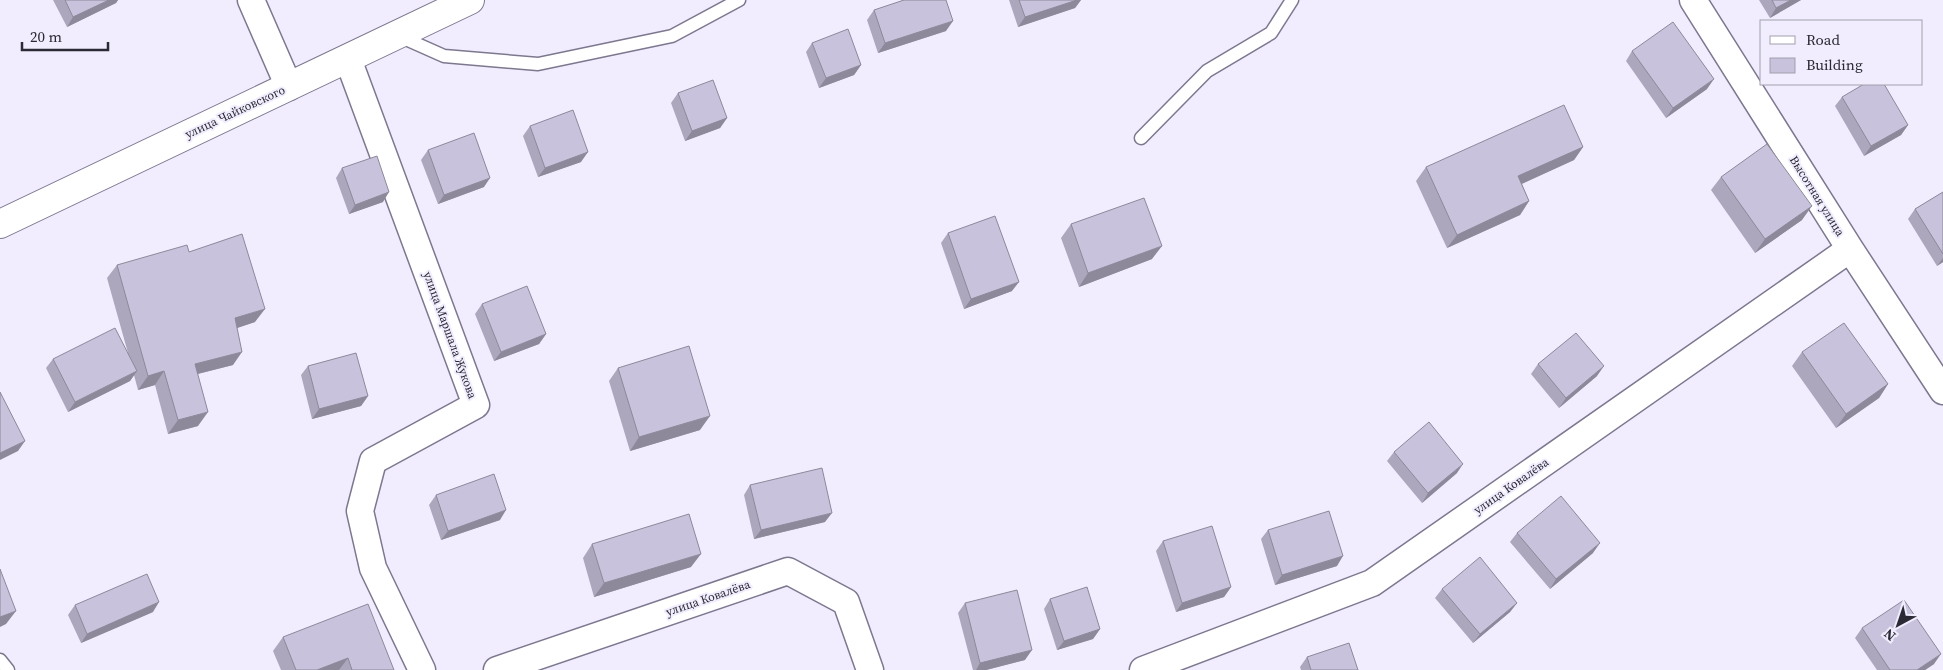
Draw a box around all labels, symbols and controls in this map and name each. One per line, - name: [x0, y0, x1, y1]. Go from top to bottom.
- scale bar: [22, 20, 109, 52]
- legend: [1760, 20, 1923, 85]
- text: 20 m: [30, 26, 62, 47]
- text: Road: [1806, 29, 1840, 50]
- text: Building: [1806, 54, 1863, 75]
- street label: улица Чайковского: [182, 82, 288, 142]
- street label: Высотная улица: [1786, 153, 1849, 240]
- street label: улица Маршала Жукова: [420, 269, 481, 402]
- street label: улица Ковалёва: [1470, 454, 1552, 518]
- street label: улица Ковалёва: [664, 576, 753, 620]
- north arrow: [1873, 600, 1923, 650]
- text: N: [1879, 624, 1900, 646]

